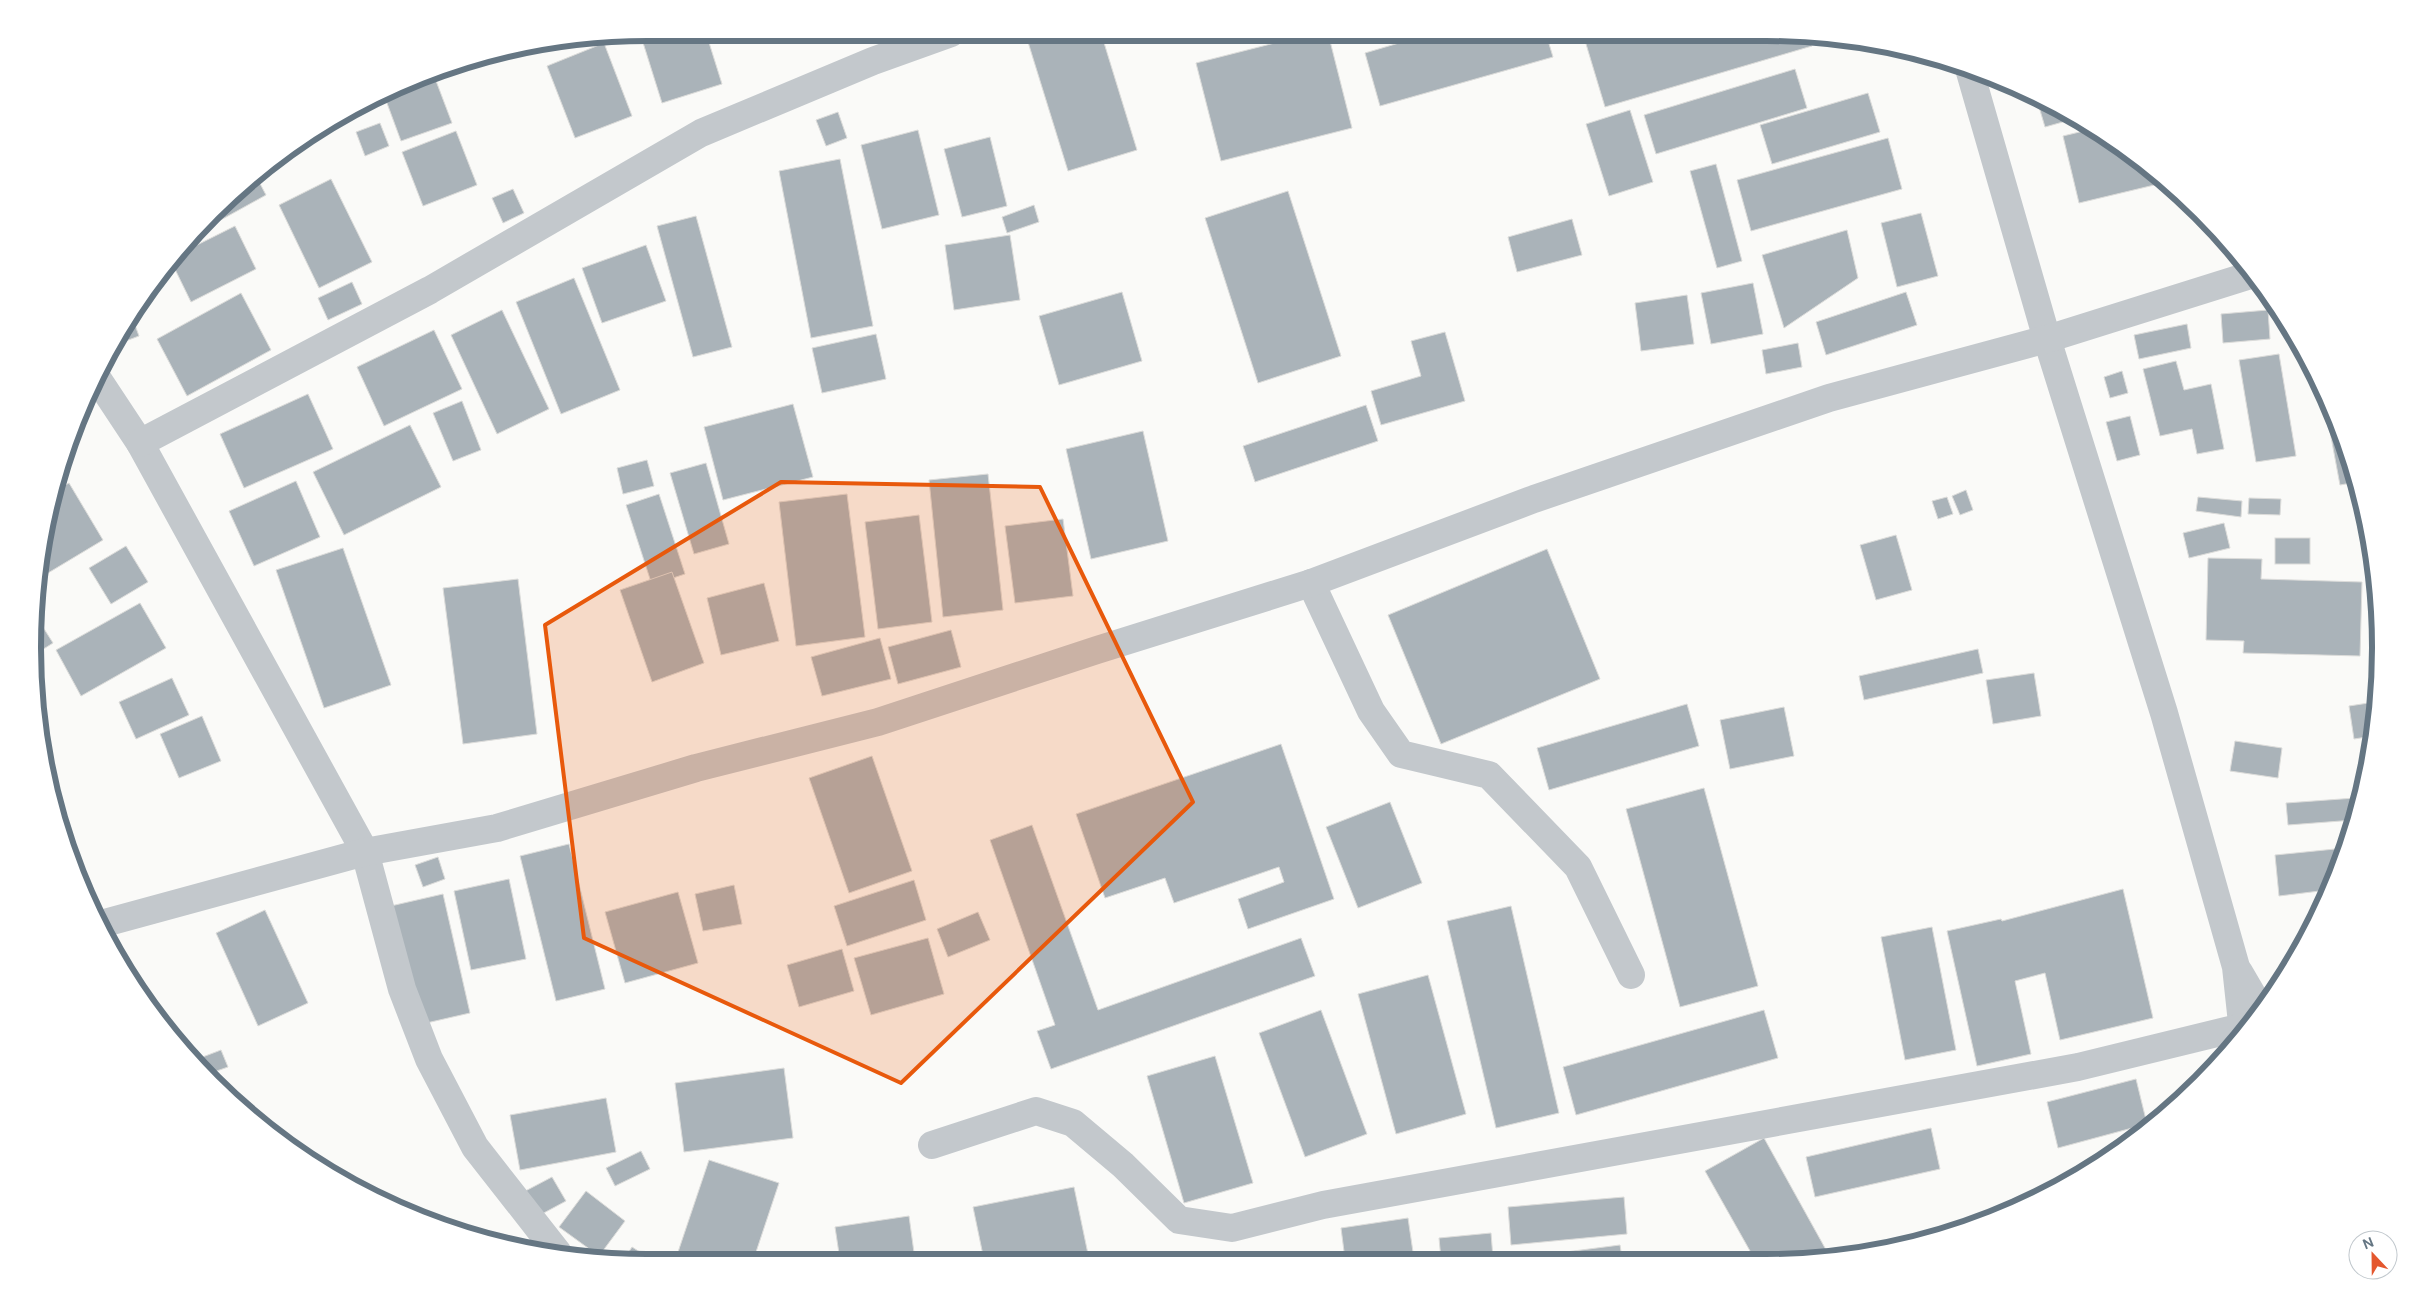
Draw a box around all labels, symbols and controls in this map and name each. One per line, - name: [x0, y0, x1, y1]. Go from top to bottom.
- north arrow: [2348, 1230, 2398, 1280]
- text: N: [2360, 1233, 2376, 1253]

